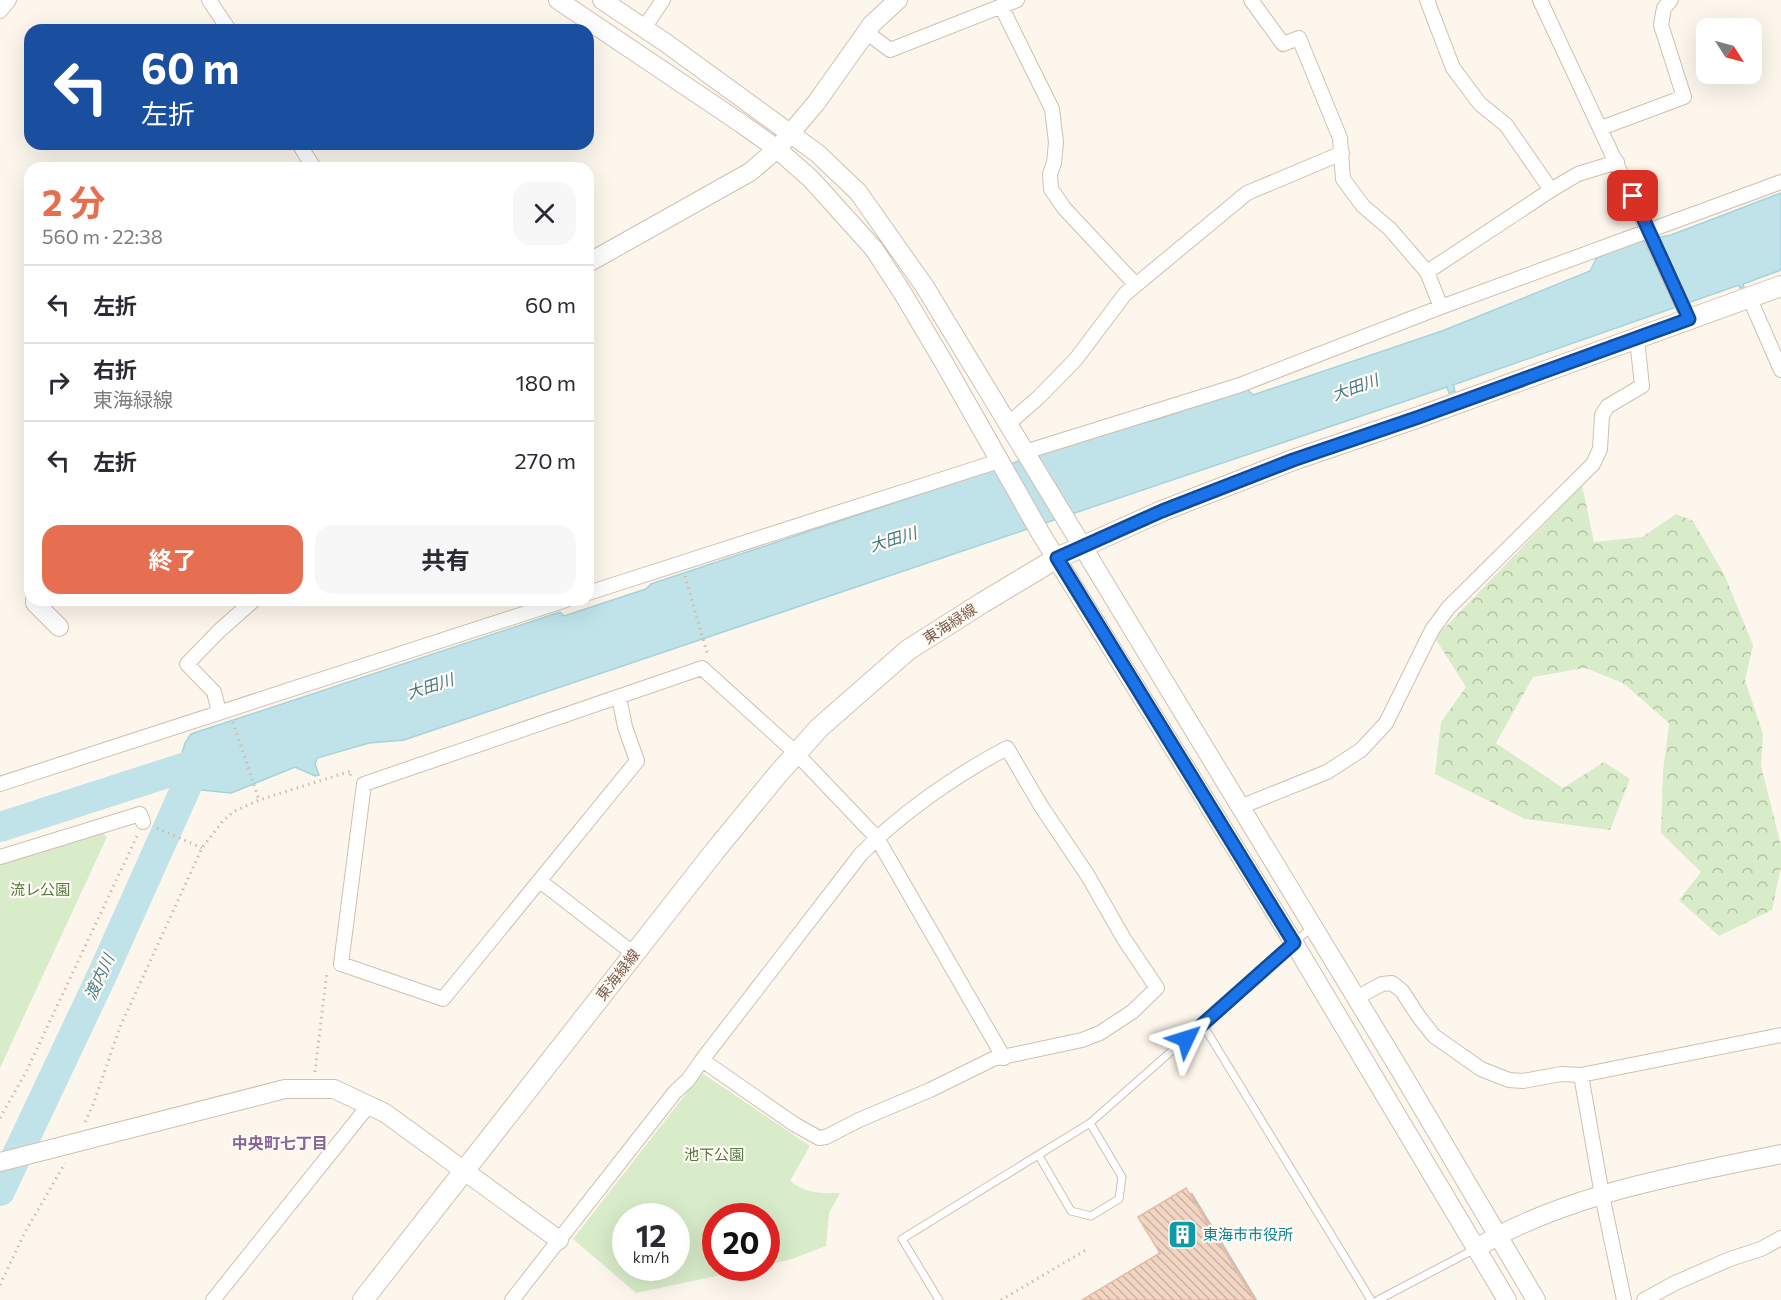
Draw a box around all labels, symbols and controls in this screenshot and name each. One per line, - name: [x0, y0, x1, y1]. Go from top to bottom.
- north arrow: [1696, 18, 1762, 84]
- map controls: [1696, 18, 1762, 84]
- text: 60 m: [141, 41, 240, 93]
- icon: left: [42, 48, 120, 126]
- text: 左折: [141, 97, 195, 130]
- pin: [1607, 170, 1658, 221]
- text: 2 分: [42, 179, 105, 223]
- icon: arrive: [1616, 179, 1649, 212]
- button: close: [513, 182, 576, 245]
- text: 560 m · 22:38: [42, 224, 163, 248]
- icon: left: [42, 288, 75, 321]
- text: 60 m: [525, 291, 576, 318]
- text: 左折: [93, 292, 137, 319]
- text: 右折: [93, 356, 137, 383]
- icon: right: [42, 366, 75, 399]
- text: 180 m: [515, 369, 576, 396]
- water label: 大田川: [1329, 369, 1383, 404]
- text: 東海緑線: [93, 387, 173, 411]
- icon: left: [42, 444, 75, 477]
- text: 270 m: [515, 447, 576, 474]
- text: 左折: [93, 448, 137, 475]
- water label: 大田川: [867, 522, 920, 555]
- button: 終了: [42, 525, 303, 594]
- button: 共有: [315, 525, 576, 594]
- street label: 東海緑線: [919, 599, 980, 647]
- water label: 大田川: [404, 668, 458, 702]
- park label: 流レ公園: [10, 880, 70, 898]
- street label: 東海緑線: [592, 945, 643, 1004]
- water label: 渡内川: [80, 949, 118, 1003]
- position arrow: [1154, 1007, 1218, 1071]
- district label: 中央町七丁目: [232, 1133, 328, 1152]
- park label: 池下公園: [684, 1145, 744, 1163]
- speed limit sign: 20: [702, 1203, 780, 1281]
- text: 12: [636, 1216, 666, 1253]
- building icon: 東海市市役所: [1166, 1219, 1198, 1251]
- place label: 東海市市役所: [1203, 1225, 1293, 1243]
- text: km/h: [633, 1248, 669, 1266]

